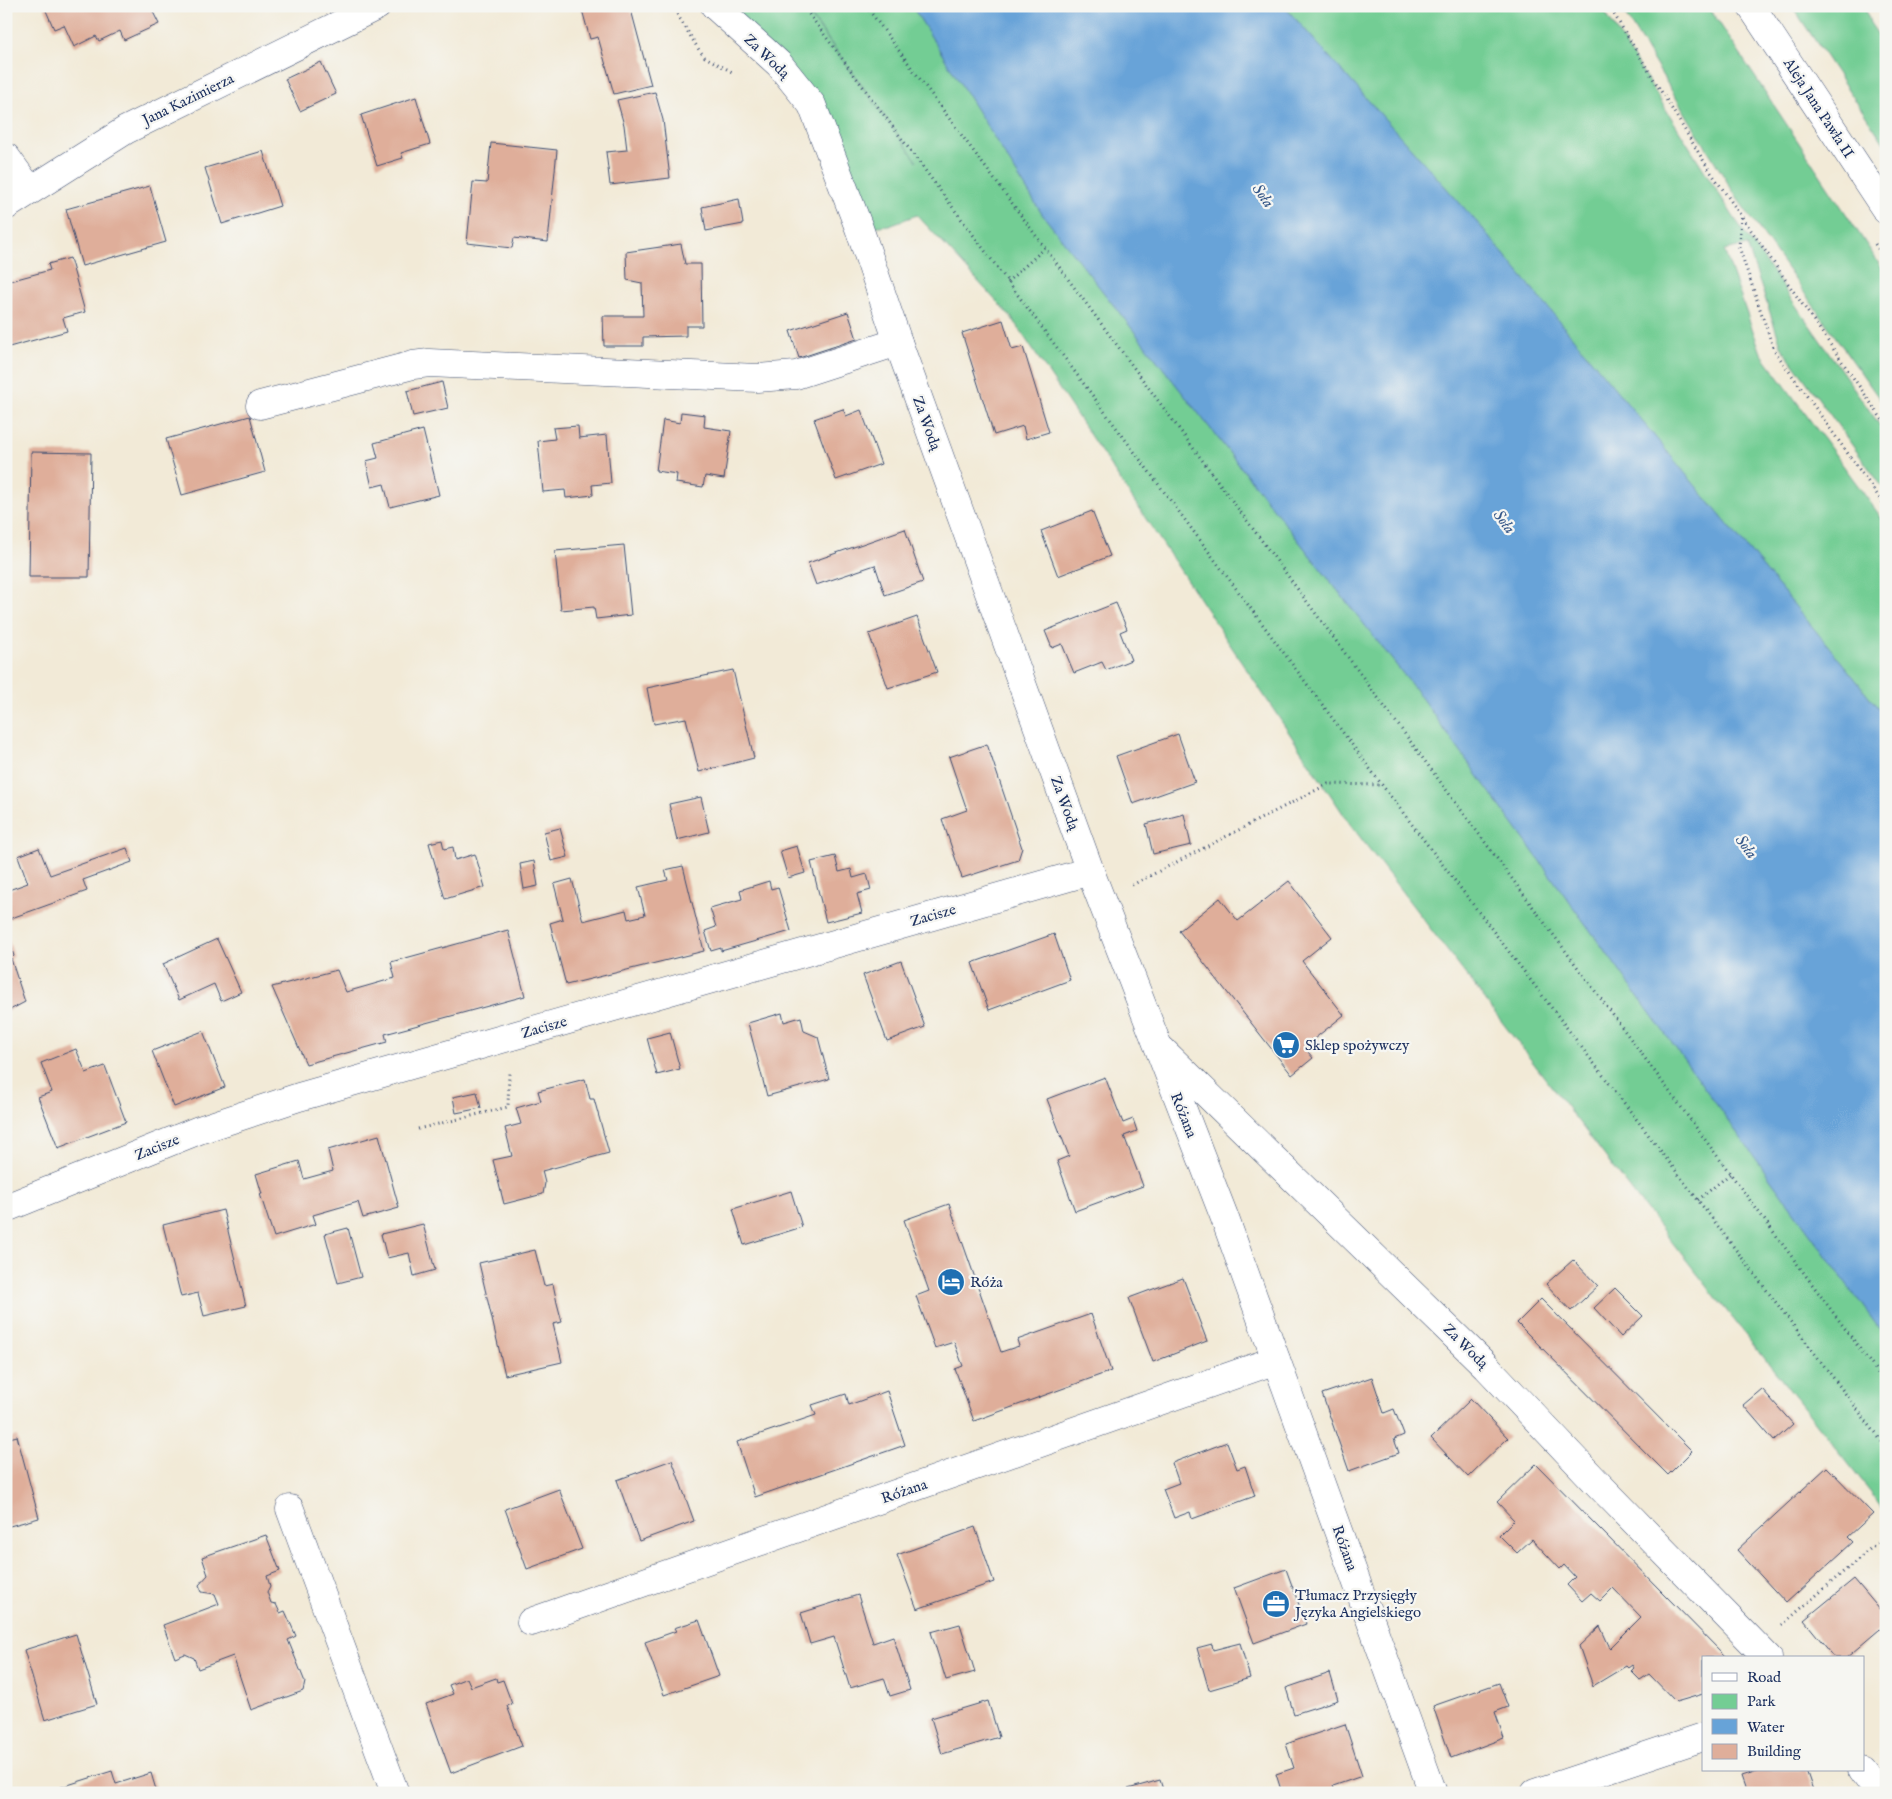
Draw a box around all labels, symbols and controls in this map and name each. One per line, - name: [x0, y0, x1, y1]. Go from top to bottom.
- street label: Za Wodą: [740, 30, 795, 84]
- street label: Aleja Jana Pawła II: [1779, 54, 1858, 162]
- street label: Jana Kazimierza: [137, 69, 238, 131]
- water label: Soła: [1247, 180, 1278, 212]
- street label: Za Wodą: [908, 393, 946, 454]
- water label: Soła: [1488, 506, 1519, 538]
- street label: Za Wodą: [1046, 773, 1084, 834]
- water label: Soła: [1730, 831, 1761, 863]
- street label: Zacisze: [908, 900, 958, 931]
- street label: Zacisze: [519, 1012, 569, 1043]
- supermarket icon: Sklep spożywczy: [1271, 1030, 1301, 1060]
- place label: Sklep spożywczy: [1305, 1036, 1410, 1055]
- street label: Różana: [1166, 1090, 1201, 1141]
- street label: Zacisze: [132, 1130, 182, 1165]
- hotel icon: Róża: [936, 1267, 966, 1297]
- place label: Róża: [970, 1273, 1003, 1292]
- street label: Za Wodą: [1439, 1320, 1493, 1374]
- street label: Różana: [879, 1475, 930, 1508]
- street label: Różana: [1328, 1523, 1362, 1574]
- place label: Tłumacz Przysięgły Języka Angielskiego: [1293, 1586, 1421, 1622]
- office icon: Tłumacz Przysięgły Języka Angielskiego: [1261, 1589, 1291, 1619]
- legend: [1702, 1656, 1864, 1772]
- text: Road: [1747, 1668, 1782, 1687]
- text: Park: [1747, 1692, 1777, 1711]
- text: Water: [1747, 1718, 1785, 1737]
- text: Building: [1747, 1742, 1802, 1761]

